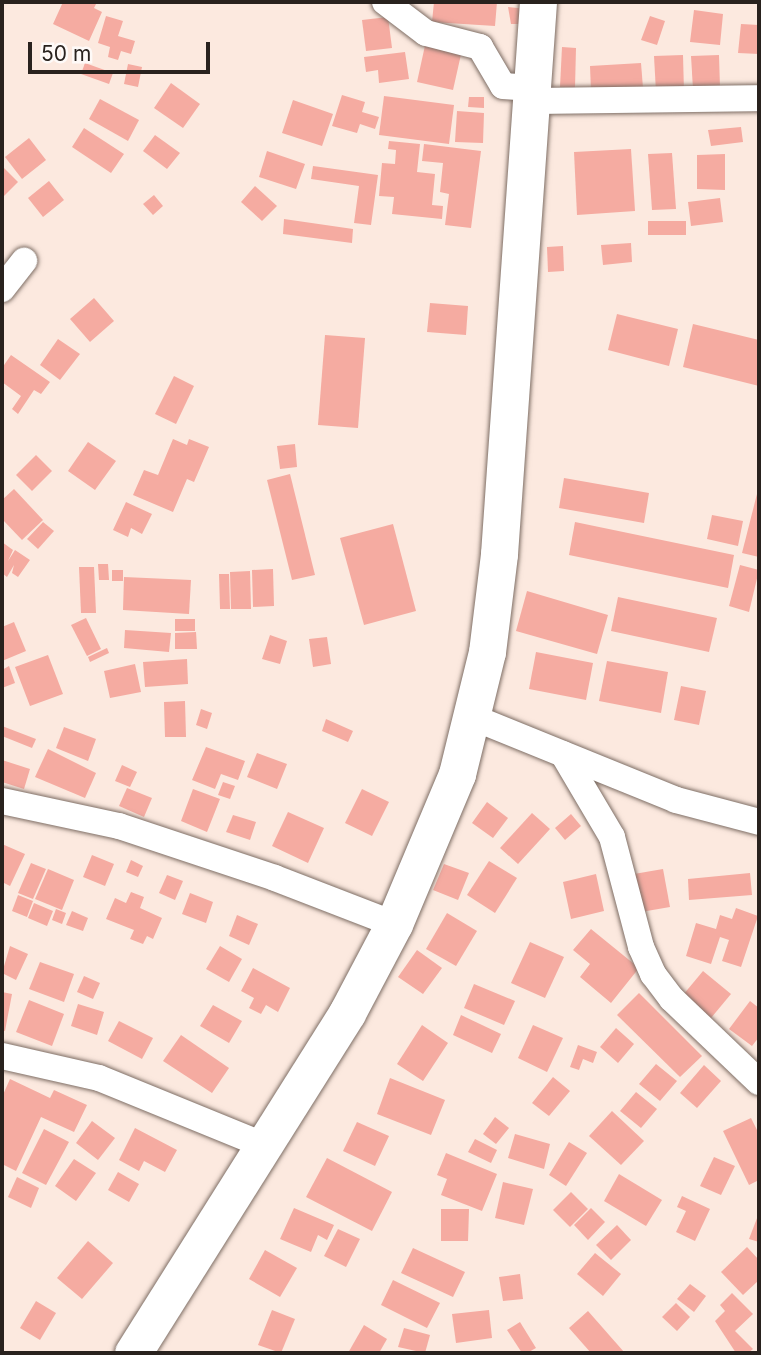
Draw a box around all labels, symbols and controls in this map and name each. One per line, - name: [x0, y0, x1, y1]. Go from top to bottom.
- scale bar: [32, 28, 214, 72]
- text: 50 m: [41, 41, 91, 66]

